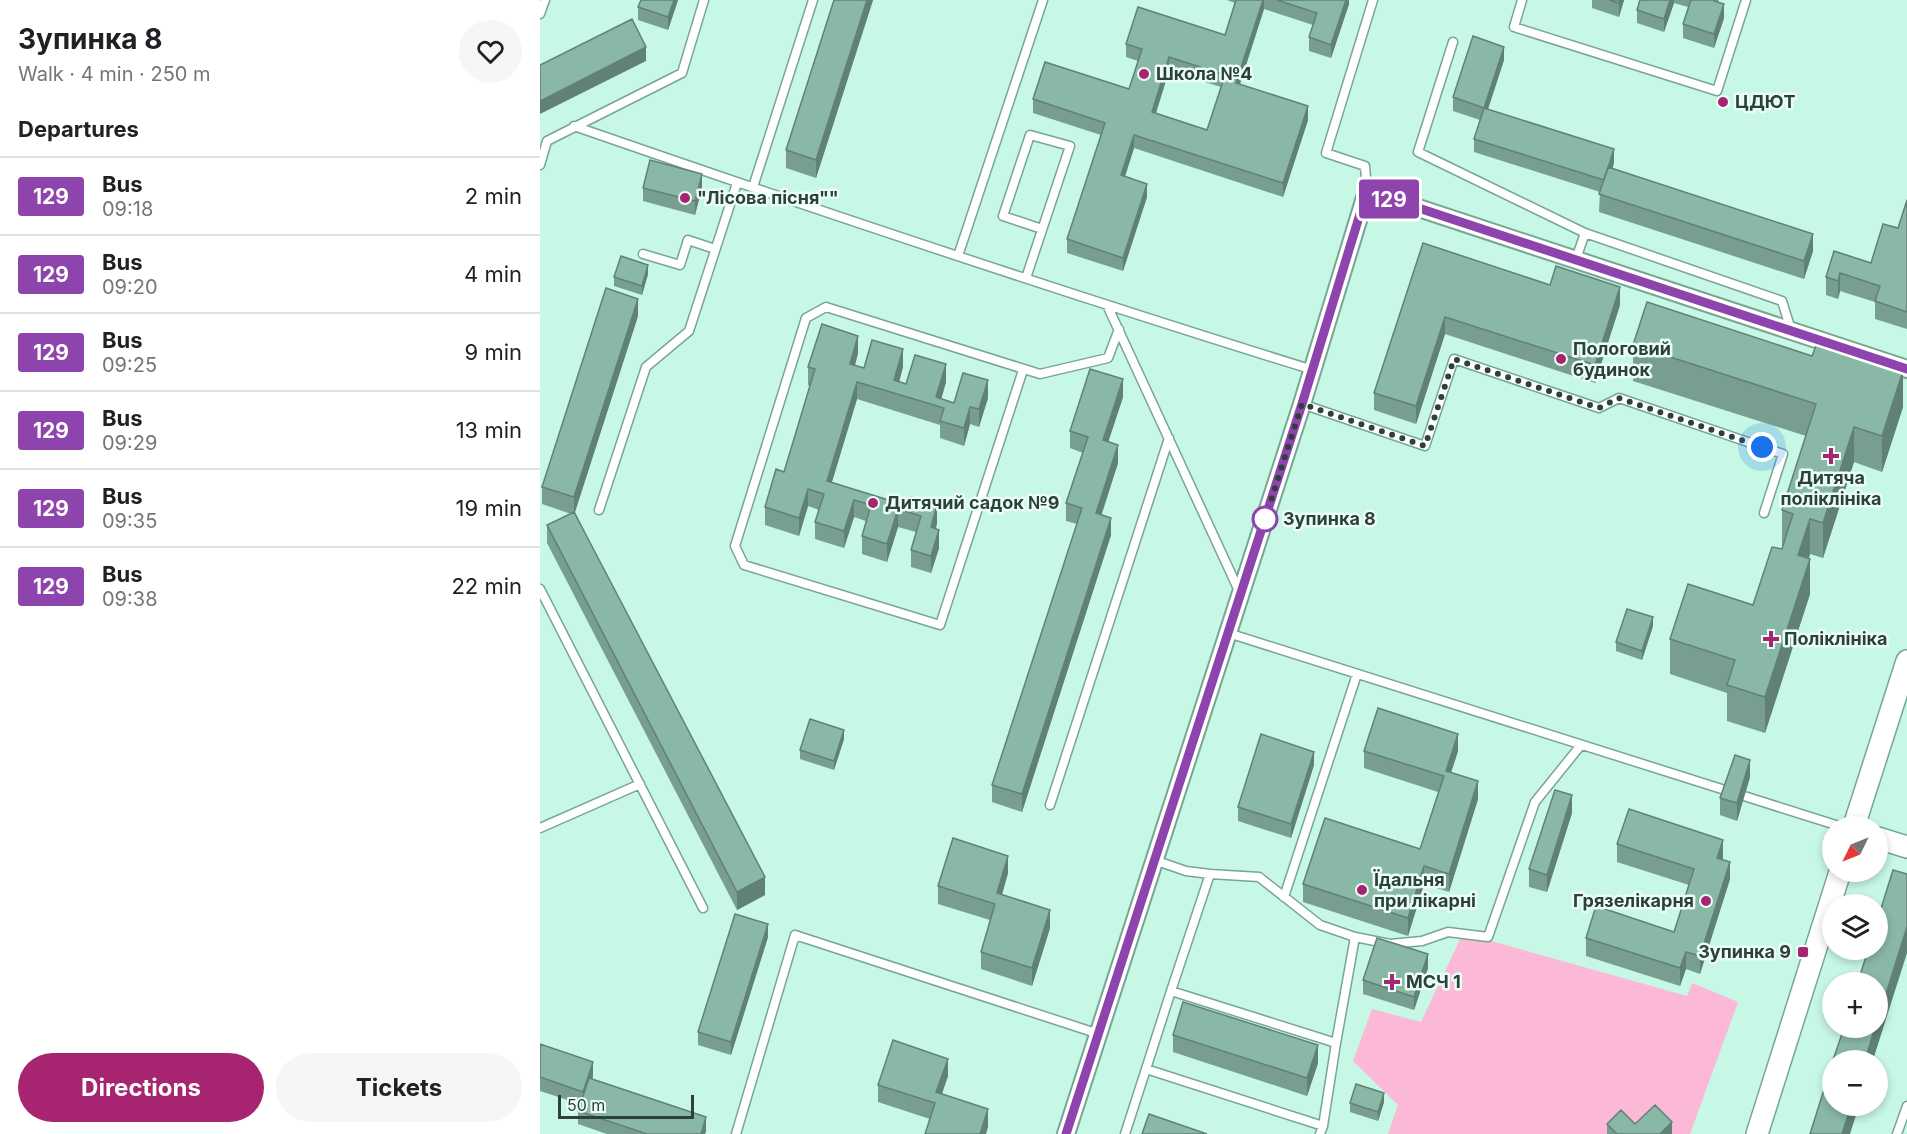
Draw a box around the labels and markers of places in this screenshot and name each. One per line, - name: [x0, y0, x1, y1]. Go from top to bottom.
- place label: Школа №4: [1156, 63, 1253, 84]
- marker: Школа №4: [1137, 67, 1151, 81]
- place label: ЦДЮТ: [1735, 91, 1796, 112]
- marker: ЦДЮТ: [1716, 95, 1730, 109]
- place label: "Лісова пісня"": [697, 187, 839, 208]
- marker: "Лісова пісня"": [678, 191, 692, 205]
- place label: Пологовий будинок: [1573, 338, 1671, 380]
- marker: Пологовий будинок: [1554, 352, 1568, 366]
- marker: Дитяча поліклініка: [1822, 447, 1840, 465]
- place label: Дитяча поліклініка: [1780, 467, 1882, 509]
- place label: Дитячий садок №9: [885, 492, 1059, 513]
- marker: Дитячий садок №9: [866, 496, 880, 510]
- marker: Зупинка 8: [1252, 506, 1278, 532]
- place label: Зупинка 8: [1283, 508, 1376, 529]
- place label: Поліклініка: [1784, 628, 1888, 649]
- marker: Поліклініка: [1762, 630, 1780, 648]
- place label: Їдальня при лікарні: [1373, 869, 1476, 911]
- marker: Їдальня при лікарні: [1355, 883, 1369, 897]
- place label: Грязелікарня: [1573, 890, 1694, 911]
- marker: Грязелікарня: [1699, 894, 1713, 908]
- place label: Зупинка 9: [1698, 941, 1791, 962]
- marker: Зупинка 9: [1796, 945, 1810, 959]
- place label: МСЧ 1: [1406, 971, 1461, 992]
- marker: МСЧ 1: [1383, 973, 1401, 991]

